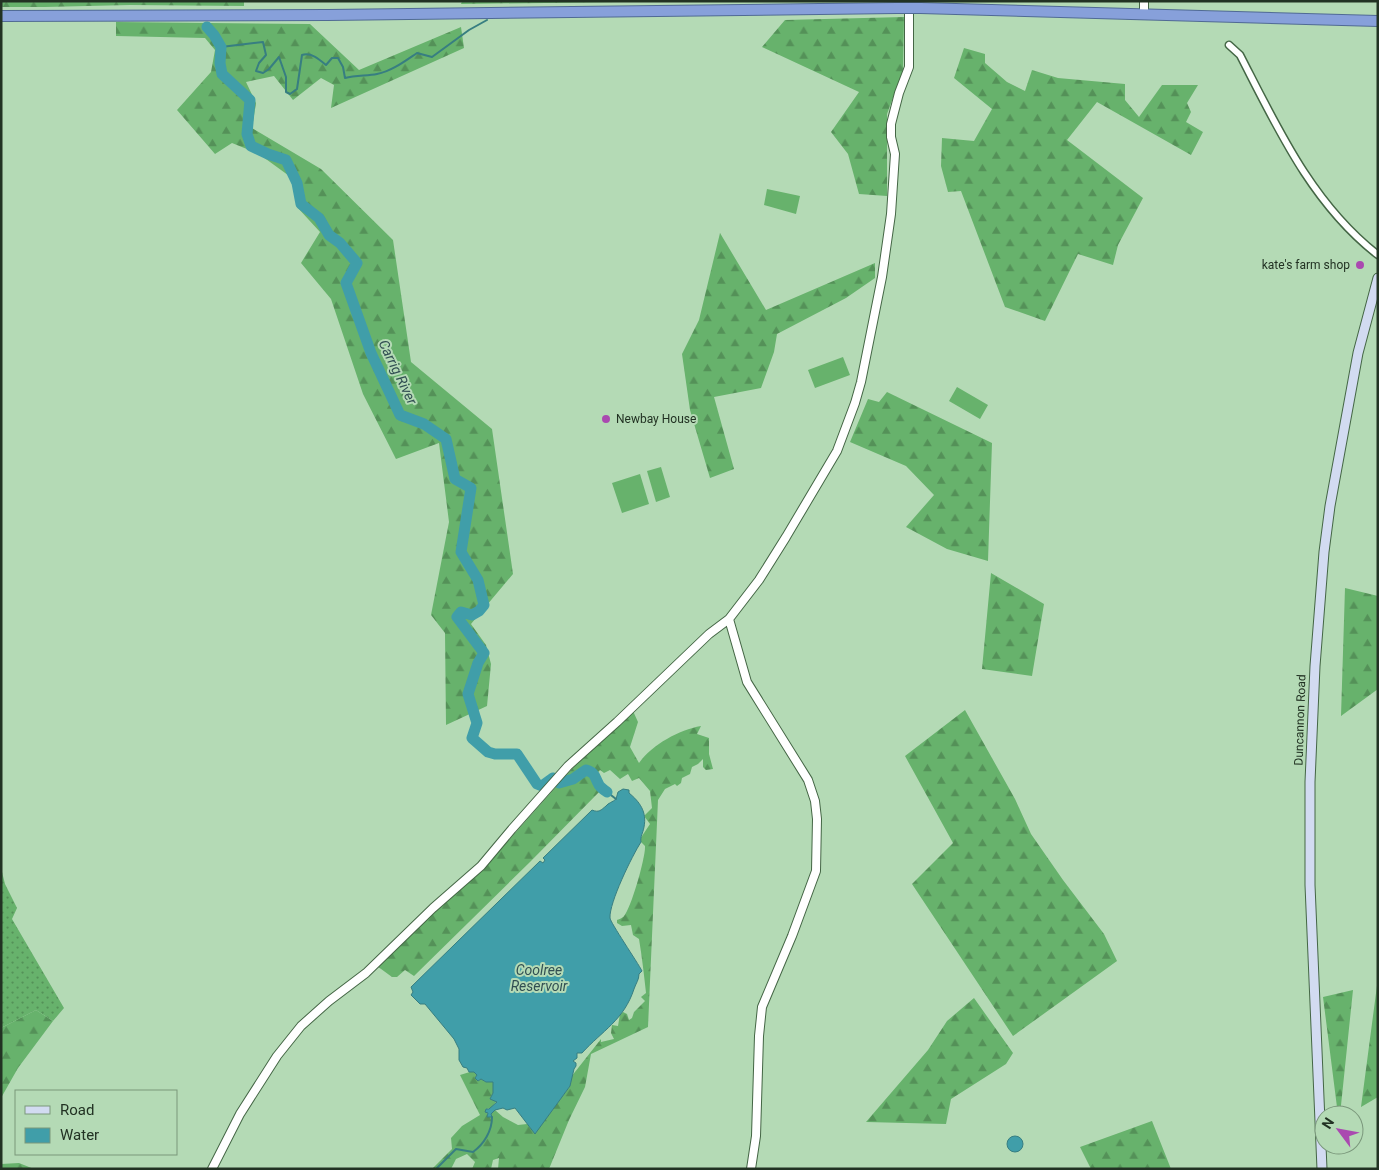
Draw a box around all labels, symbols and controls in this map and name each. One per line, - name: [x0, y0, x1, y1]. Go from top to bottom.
- place label: kate's farm shop: [1262, 258, 1350, 272]
- marker: kate's farm shop: [1354, 259, 1366, 271]
- water label: Carrig River: [376, 337, 421, 407]
- place label: Newbay House: [616, 412, 696, 426]
- marker: Newbay House: [600, 413, 612, 425]
- street label: Duncannon Road: [1291, 674, 1309, 766]
- water label: Coolree Reservoir: [511, 962, 568, 994]
- legend: [15, 1090, 178, 1155]
- text: Road: [60, 1101, 94, 1119]
- north arrow: [1314, 1105, 1364, 1155]
- text: N: [1319, 1115, 1337, 1132]
- text: Water: [60, 1126, 99, 1144]

